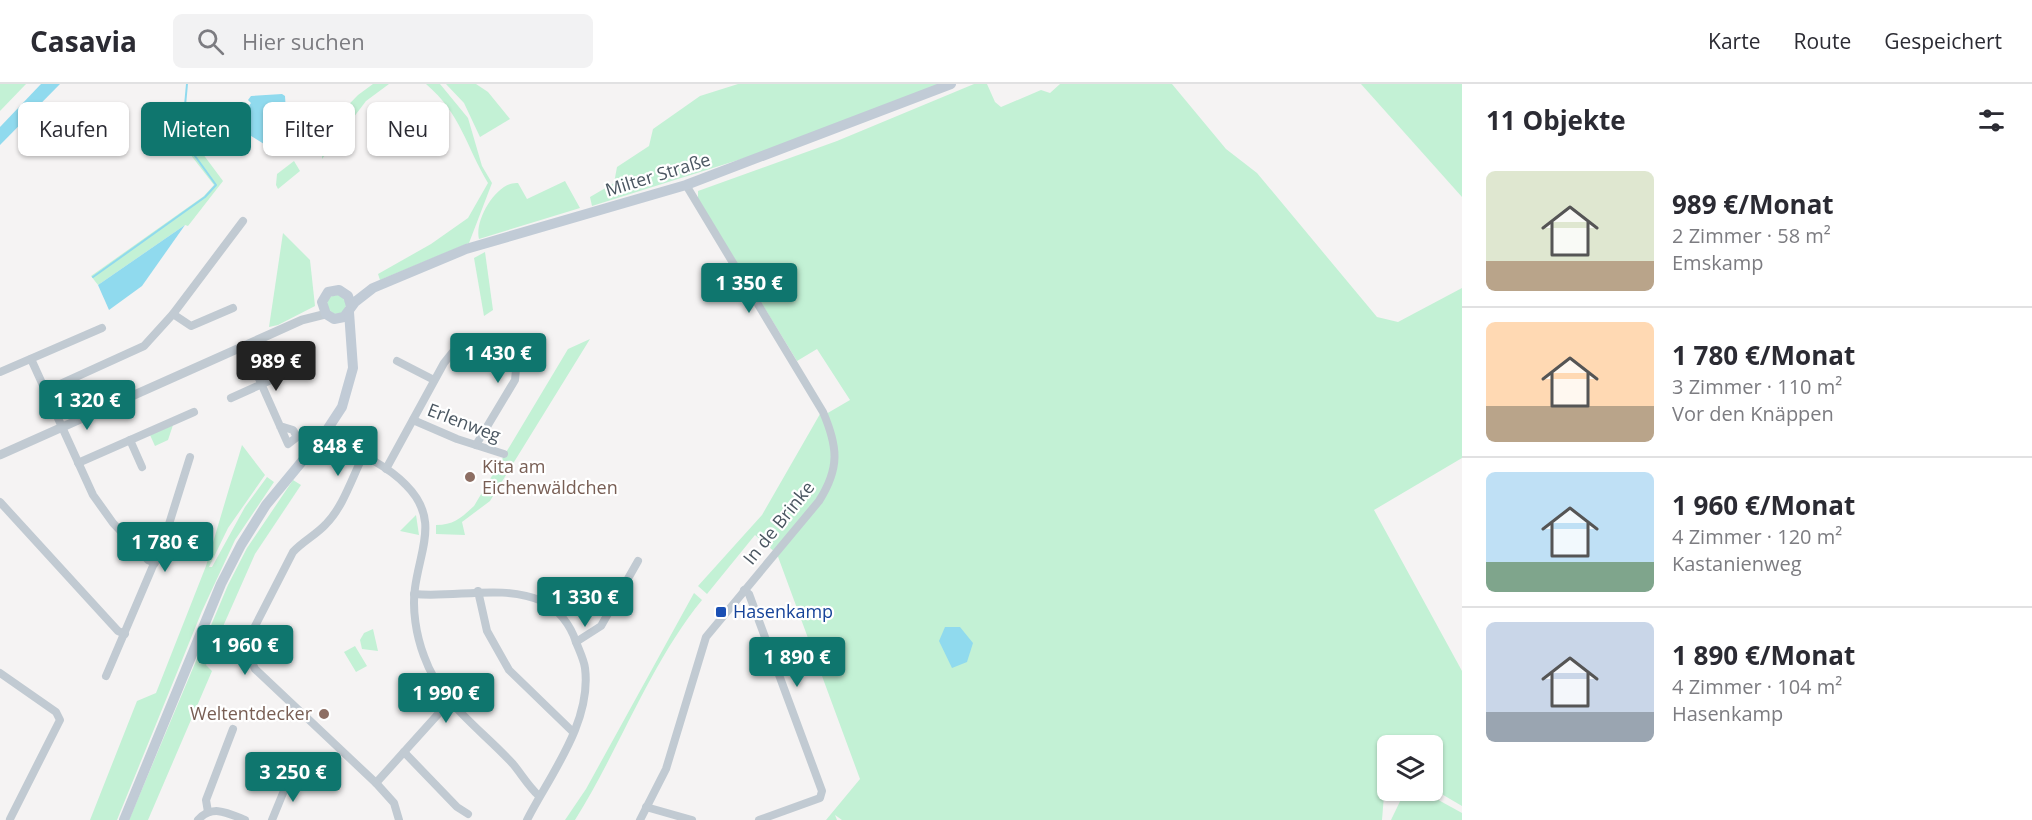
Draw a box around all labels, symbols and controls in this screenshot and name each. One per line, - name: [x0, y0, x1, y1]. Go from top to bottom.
- search box: [173, 14, 593, 68]
- text: Casavia: [30, 22, 137, 60]
- icon: search: [194, 25, 227, 58]
- text: Hier suchen: [242, 26, 365, 56]
- text: Karte: [1708, 27, 1760, 55]
- text: Route: [1793, 27, 1851, 55]
- text: Gespeichert: [1884, 27, 2002, 55]
- chip: Kaufen: [18, 102, 129, 156]
- chip: Mieten: [141, 102, 251, 156]
- chip: Filter: [263, 102, 355, 156]
- chip: Neu: [367, 102, 449, 156]
- text: 11 Objekte: [1486, 102, 1626, 138]
- icon: filters: [1975, 104, 2008, 137]
- street label: Milter Straße: [602, 147, 713, 201]
- text: 989 €/Monat: [1672, 186, 1834, 222]
- icon: home: [1534, 195, 1606, 267]
- text: 2 Zimmer · 58 m²: [1672, 222, 1831, 249]
- text: Emskamp: [1672, 249, 1764, 276]
- pin: 1 350 €: [694, 263, 804, 314]
- text: 1 350 €: [715, 269, 783, 296]
- pin: 1 430 €: [443, 333, 553, 384]
- text: 1 780 €/Monat: [1672, 337, 1855, 373]
- text: 1 430 €: [464, 339, 532, 366]
- pin: 989 €: [234, 341, 318, 392]
- icon: home: [1534, 346, 1606, 418]
- text: 989 €: [251, 347, 301, 374]
- text: 3 Zimmer · 110 m²: [1672, 373, 1842, 400]
- pin: 1 320 €: [32, 380, 142, 431]
- text: 1 320 €: [53, 386, 121, 413]
- street label: Erlenweg: [424, 397, 505, 447]
- text: Vor den Knäppen: [1672, 400, 1834, 427]
- pin: 848 €: [296, 426, 380, 477]
- text: 848 €: [313, 432, 363, 459]
- place label: Kita am Eichenwäldchen: [482, 454, 618, 499]
- marker: Kita am Eichenwäldchen: [463, 470, 477, 484]
- street label: In de Brinke: [737, 476, 819, 569]
- text: 1 960 €/Monat: [1672, 487, 1855, 523]
- icon: home: [1534, 496, 1606, 568]
- pin: 1 780 €: [110, 522, 220, 573]
- text: 4 Zimmer · 120 m²: [1672, 523, 1842, 550]
- text: 1 780 €: [131, 528, 199, 555]
- text: Kastanienweg: [1672, 550, 1802, 577]
- pin: 1 330 €: [530, 577, 640, 628]
- text: 1 330 €: [551, 583, 619, 610]
- place label: Hasenkamp: [733, 599, 833, 623]
- marker: Hasenkamp: [714, 605, 728, 619]
- pin: 1 960 €: [190, 625, 300, 676]
- text: 1 960 €: [211, 631, 279, 658]
- pin: 1 890 €: [742, 637, 852, 688]
- text: 1 890 €/Monat: [1672, 637, 1855, 673]
- text: 1 890 €: [763, 643, 831, 670]
- icon: home: [1534, 646, 1606, 718]
- pin: 1 990 €: [391, 673, 501, 724]
- text: 4 Zimmer · 104 m²: [1672, 673, 1842, 700]
- text: 1 990 €: [412, 679, 480, 706]
- text: Hasenkamp: [1672, 700, 1783, 727]
- place label: Weltentdecker: [190, 701, 313, 725]
- marker: Weltentdecker: [317, 707, 331, 721]
- map controls: [1377, 735, 1443, 801]
- button: layers: [1377, 735, 1443, 801]
- pin: 3 250 €: [238, 752, 348, 803]
- text: 3 250 €: [259, 758, 327, 785]

